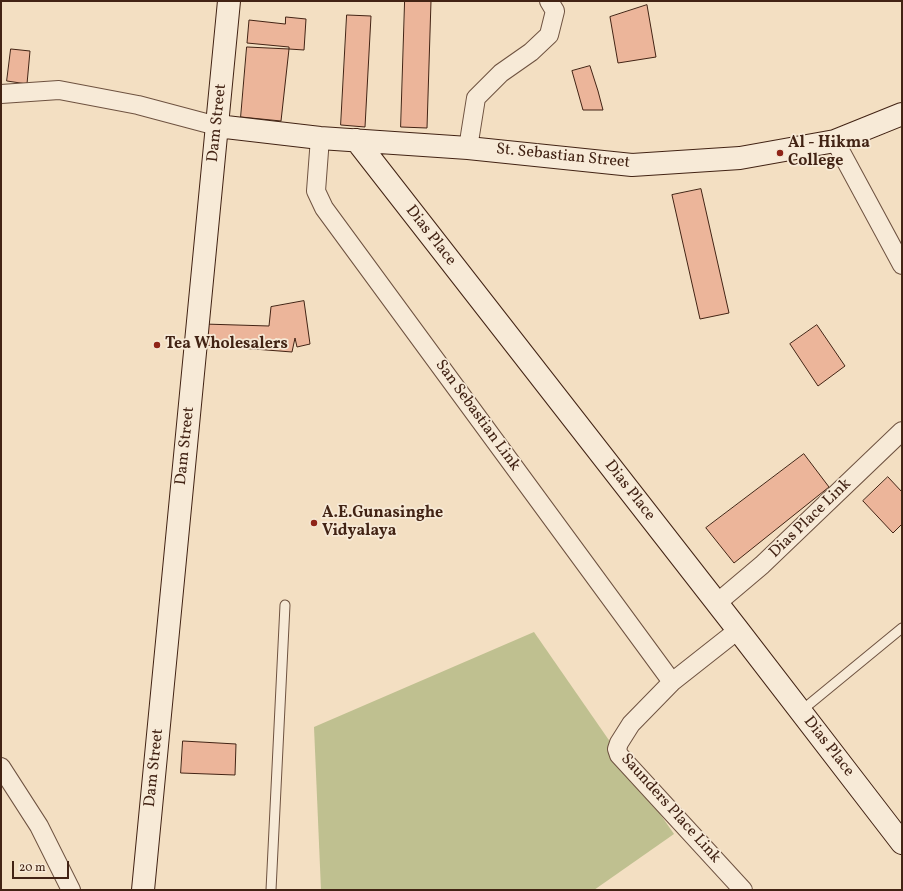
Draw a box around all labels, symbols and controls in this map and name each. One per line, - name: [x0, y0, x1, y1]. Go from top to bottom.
- street label: Dam Street: [204, 83, 232, 163]
- place label: Al - Hikma College: [788, 134, 870, 172]
- street label: St. Sebastian Street: [495, 140, 631, 174]
- marker: Al - Hikma College: [775, 148, 785, 158]
- street label: Dias Place: [400, 202, 460, 270]
- place label: Tea Wholesalers: [165, 335, 288, 355]
- marker: Tea Wholesalers: [152, 340, 162, 350]
- street label: San Sebastian Link: [430, 357, 524, 475]
- street label: Dam Street: [172, 406, 200, 486]
- street label: Dias Place: [599, 457, 659, 525]
- street label: Dias Place Link: [766, 475, 856, 563]
- place label: A.E.Gunasinghe Vidyalaya: [322, 504, 443, 542]
- marker: A.E.Gunasinghe Vidyalaya: [309, 518, 319, 528]
- street label: Dias Place: [798, 713, 858, 781]
- street label: Dam Street: [141, 728, 169, 808]
- street label: Saunders Place Link: [616, 750, 724, 868]
- scale bar: [14, 853, 71, 879]
- text: 20 m: [19, 860, 46, 876]

